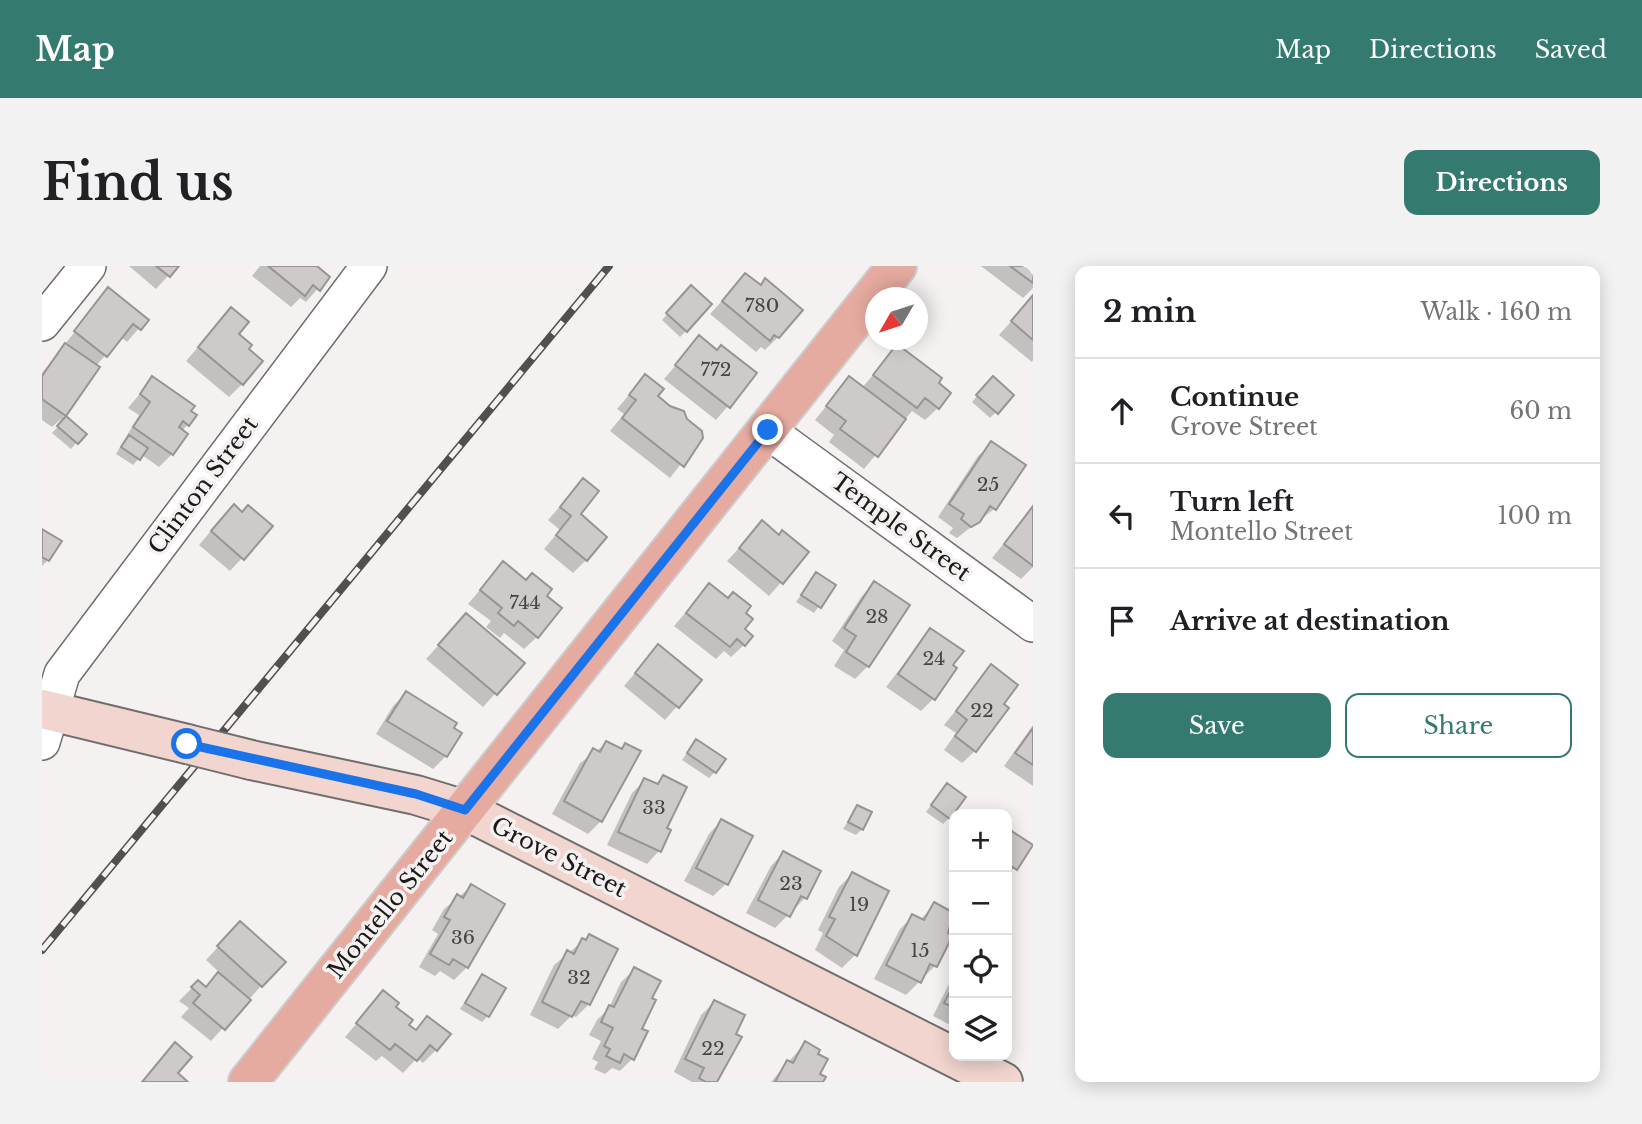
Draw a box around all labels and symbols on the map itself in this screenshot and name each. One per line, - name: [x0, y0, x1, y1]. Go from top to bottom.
- north arrow: [865, 287, 928, 350]
- house number: 780: [745, 294, 779, 317]
- house number: 772: [701, 358, 731, 381]
- street label: Clinton Street: [142, 410, 264, 559]
- route end: [752, 414, 783, 445]
- street label: Temple Street: [826, 467, 977, 587]
- house number: 25: [977, 473, 999, 496]
- house number: 744: [509, 591, 541, 614]
- house number: 28: [865, 605, 889, 628]
- house number: 24: [923, 647, 945, 670]
- house number: 22: [970, 699, 994, 722]
- route start: [171, 728, 202, 759]
- house number: 33: [642, 796, 666, 819]
- street label: Grove Street: [487, 811, 631, 903]
- street label: Montello Street: [322, 824, 459, 984]
- house number: 23: [779, 872, 803, 895]
- house number: 19: [849, 893, 869, 916]
- house number: 36: [451, 926, 475, 949]
- house number: 15: [910, 939, 930, 962]
- house number: 32: [567, 966, 591, 989]
- house number: 22: [701, 1037, 725, 1060]

